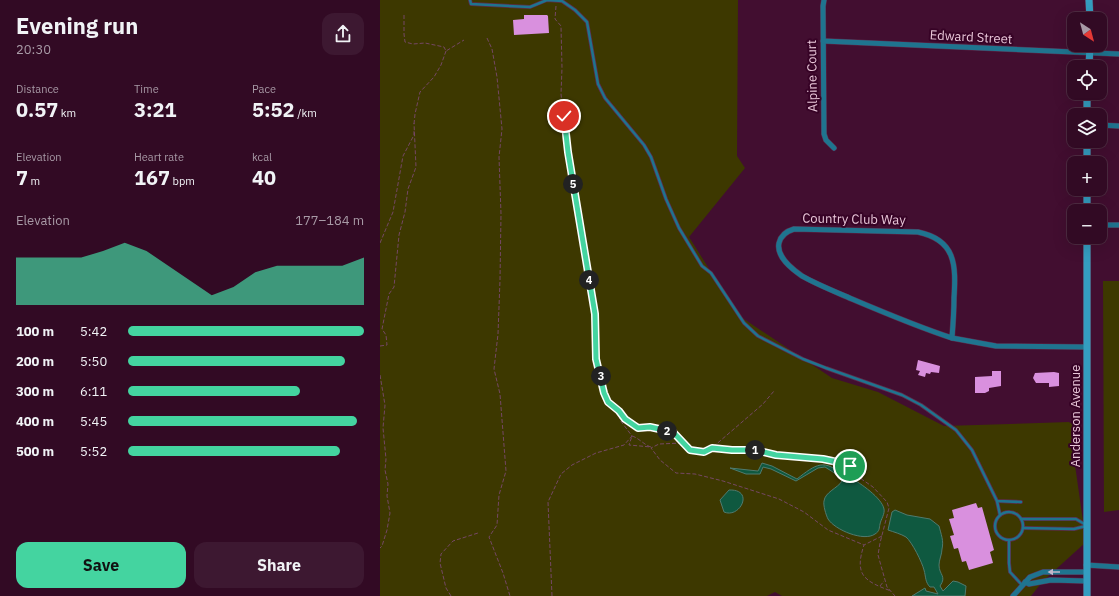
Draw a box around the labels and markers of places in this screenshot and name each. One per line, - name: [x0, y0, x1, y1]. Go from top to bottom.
- pin: [547, 99, 581, 133]
- pin: 5: [563, 174, 583, 194]
- pin: 4: [579, 270, 599, 290]
- pin: 3: [591, 366, 611, 386]
- pin: 2: [657, 421, 677, 441]
- pin: 1: [745, 440, 765, 460]
- pin: [833, 449, 867, 483]

